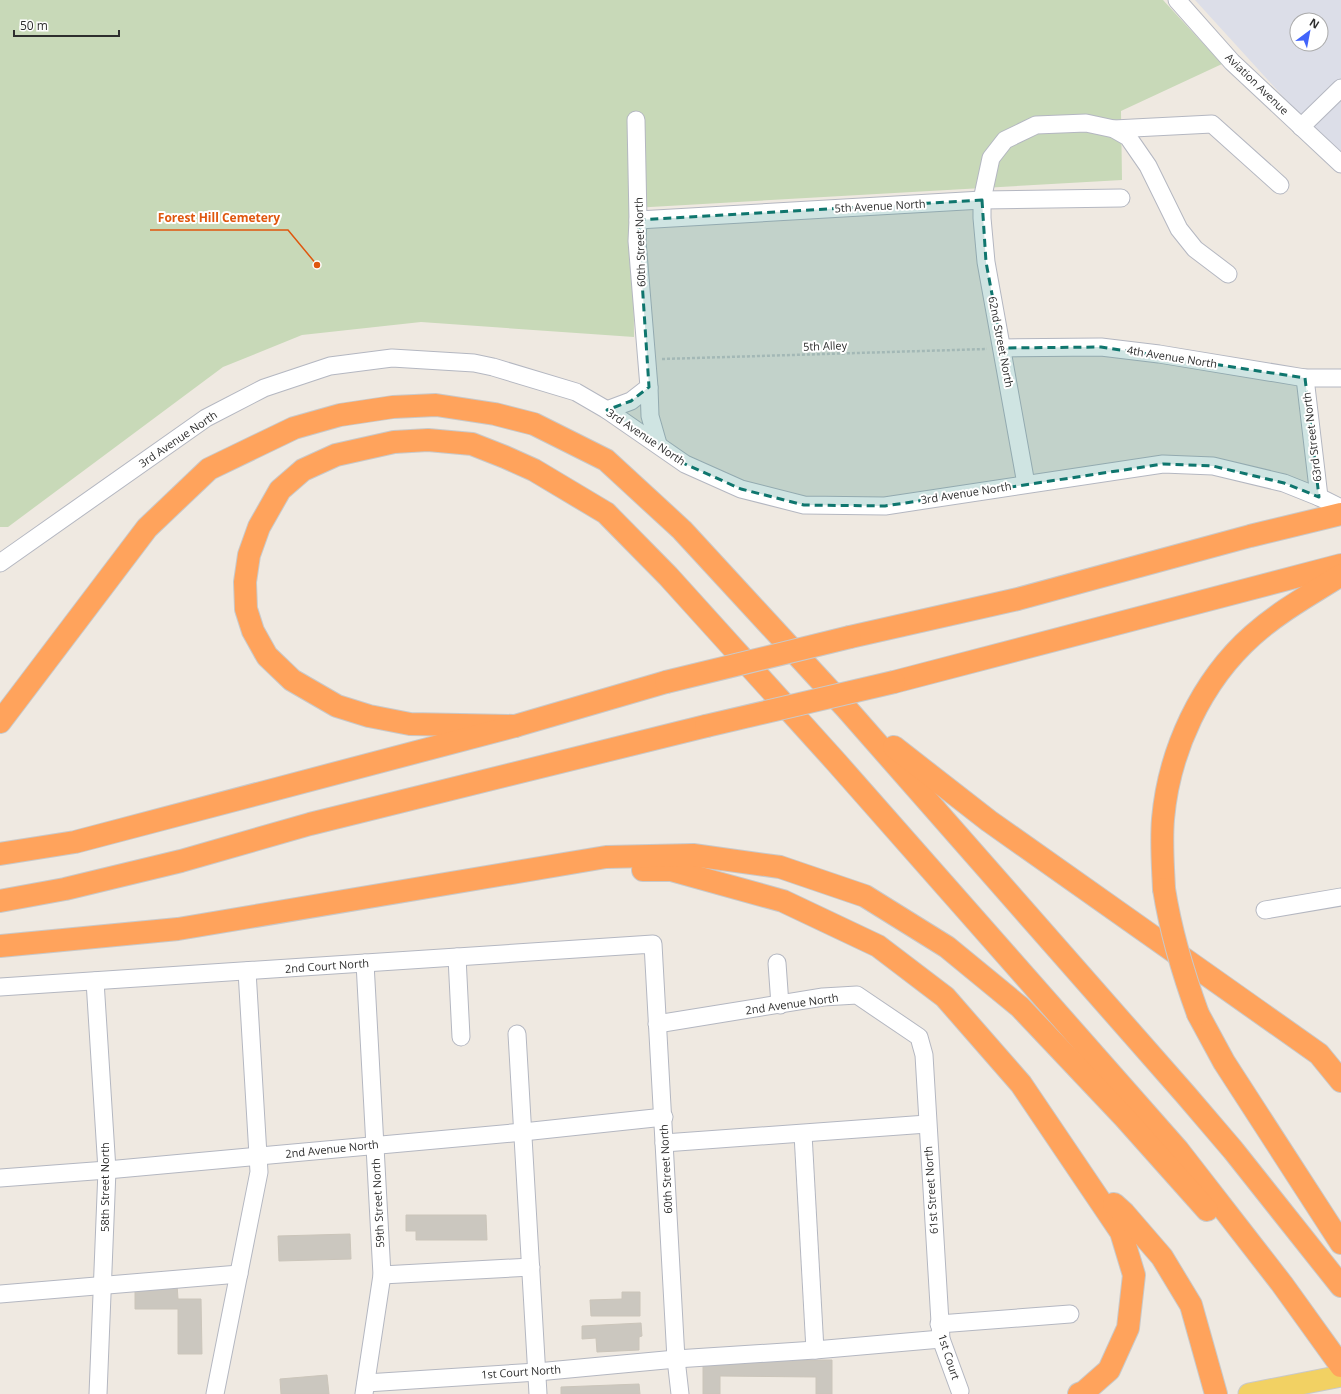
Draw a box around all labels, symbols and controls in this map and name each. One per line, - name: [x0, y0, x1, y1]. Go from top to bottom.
- scale bar: [14, 12, 119, 38]
- north arrow: [1289, 12, 1329, 52]
- text: N: [1307, 14, 1322, 32]
- text: 50 m: [20, 17, 48, 34]
- street label: Aviation Avenue: [1222, 50, 1292, 118]
- street label: 5th Avenue North: [834, 196, 926, 215]
- street label: 60th Street North: [630, 197, 649, 287]
- callout: Forest Hill Cemetery: [150, 206, 288, 230]
- text: Forest Hill Cemetery: [158, 209, 280, 226]
- street label: 62nd Street North: [985, 295, 1018, 389]
- street label: 5th Alley: [803, 337, 848, 354]
- street label: 4th Avenue North: [1126, 342, 1218, 371]
- street label: 63rd Street North: [1299, 391, 1324, 483]
- street label: 3rd Avenue North: [604, 405, 688, 468]
- street label: 3rd Avenue North: [136, 407, 220, 470]
- street label: 3rd Avenue North: [920, 478, 1012, 507]
- street label: 2nd Court North: [284, 955, 370, 976]
- street label: 2nd Avenue North: [744, 990, 839, 1017]
- street label: 60th Street North: [656, 1124, 675, 1214]
- street label: 2nd Avenue North: [284, 1136, 379, 1161]
- street label: 58th Street North: [97, 1142, 112, 1232]
- street label: 61st Street North: [920, 1145, 941, 1235]
- street label: 59th Street North: [368, 1158, 387, 1248]
- street label: 1st Court: [935, 1332, 964, 1382]
- street label: 1st Court North: [481, 1361, 561, 1382]

